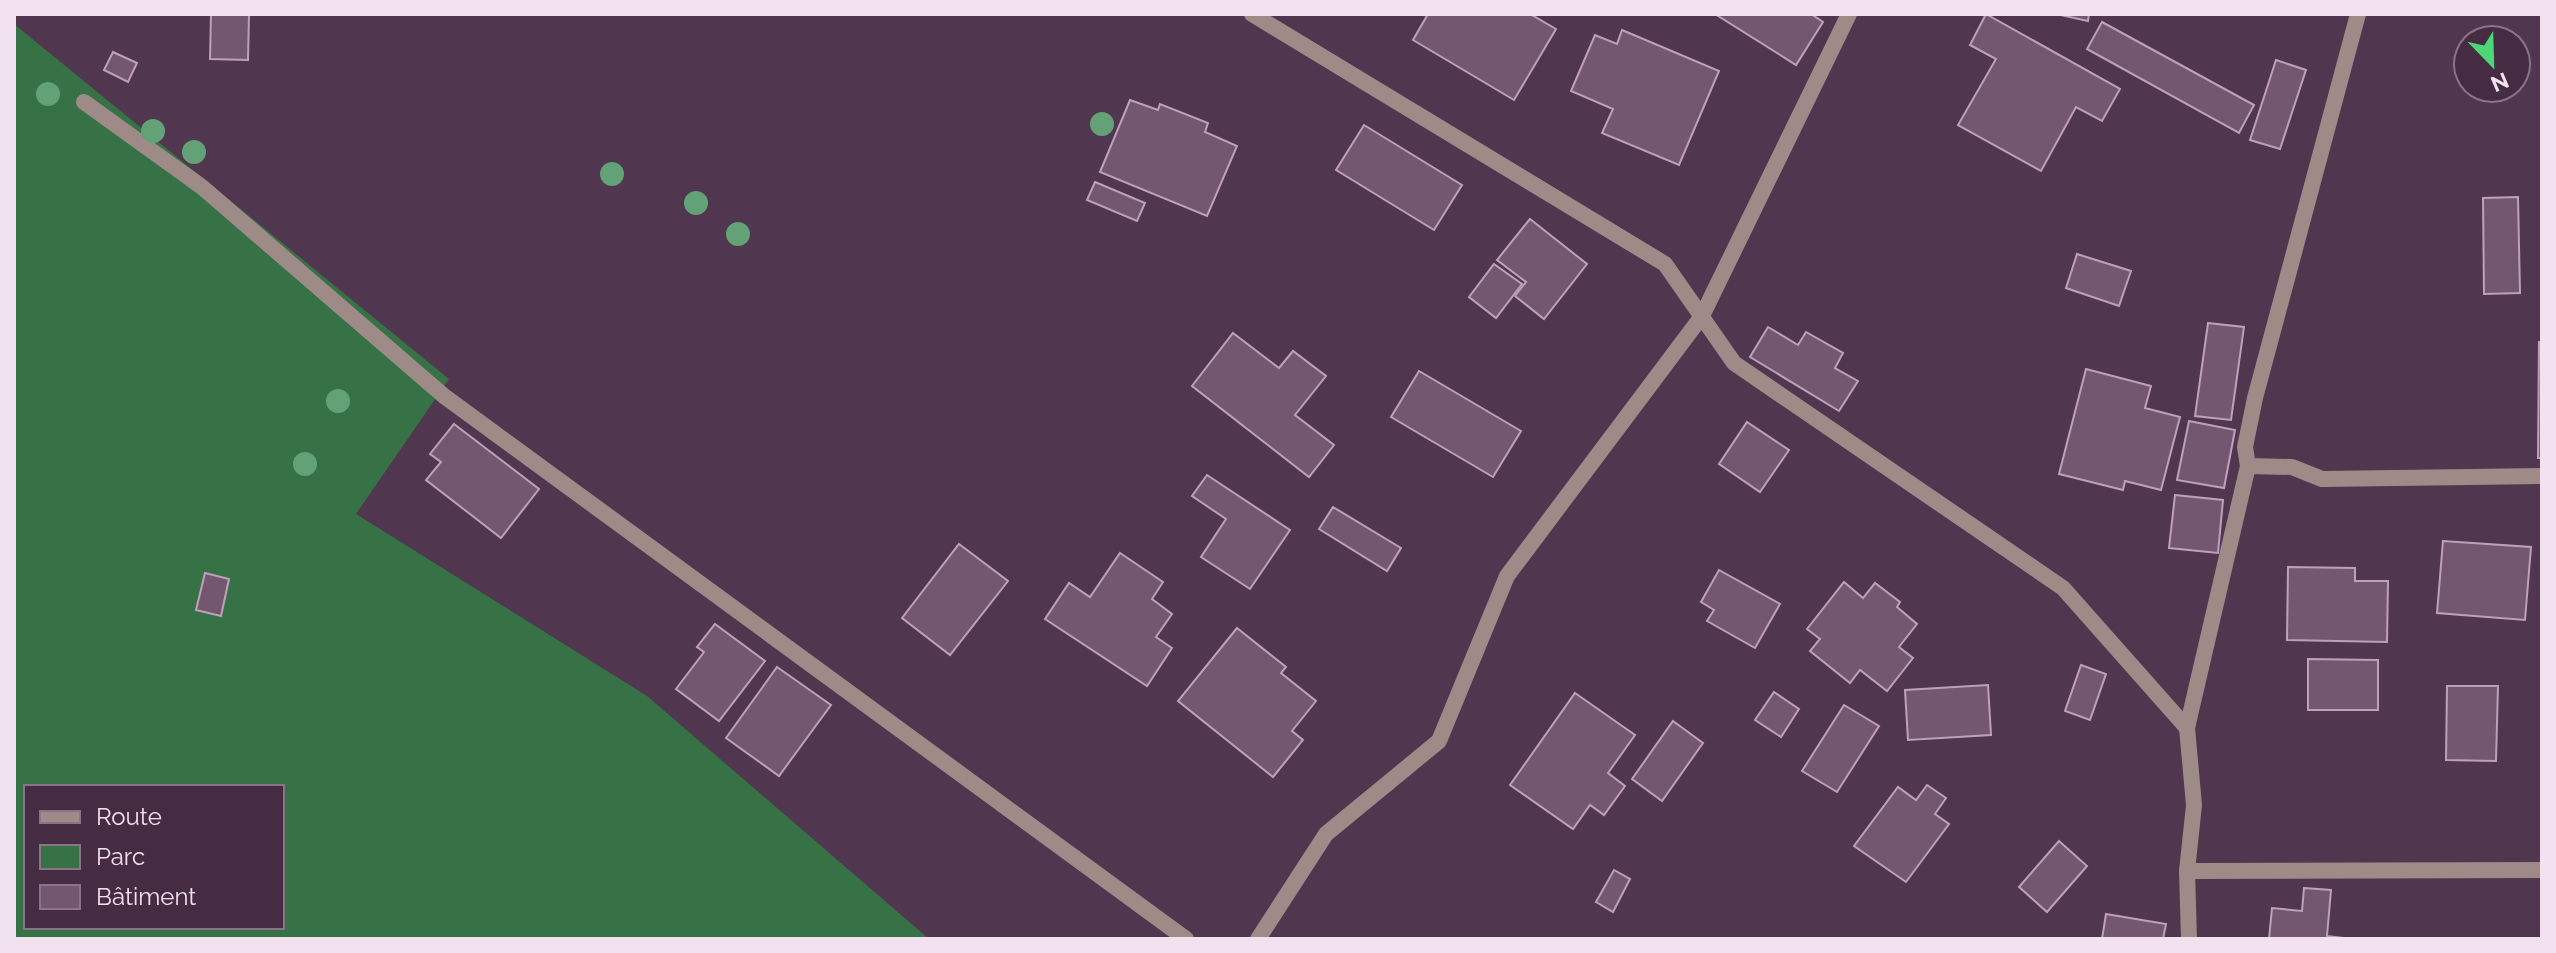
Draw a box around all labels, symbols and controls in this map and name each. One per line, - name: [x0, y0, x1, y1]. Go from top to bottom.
- north arrow: [2452, 24, 2532, 104]
- text: N: [2487, 67, 2513, 98]
- legend: [24, 785, 284, 929]
- text: Route: [96, 802, 162, 831]
- text: Parc: [96, 842, 145, 871]
- text: Bâtiment: [96, 882, 196, 911]

